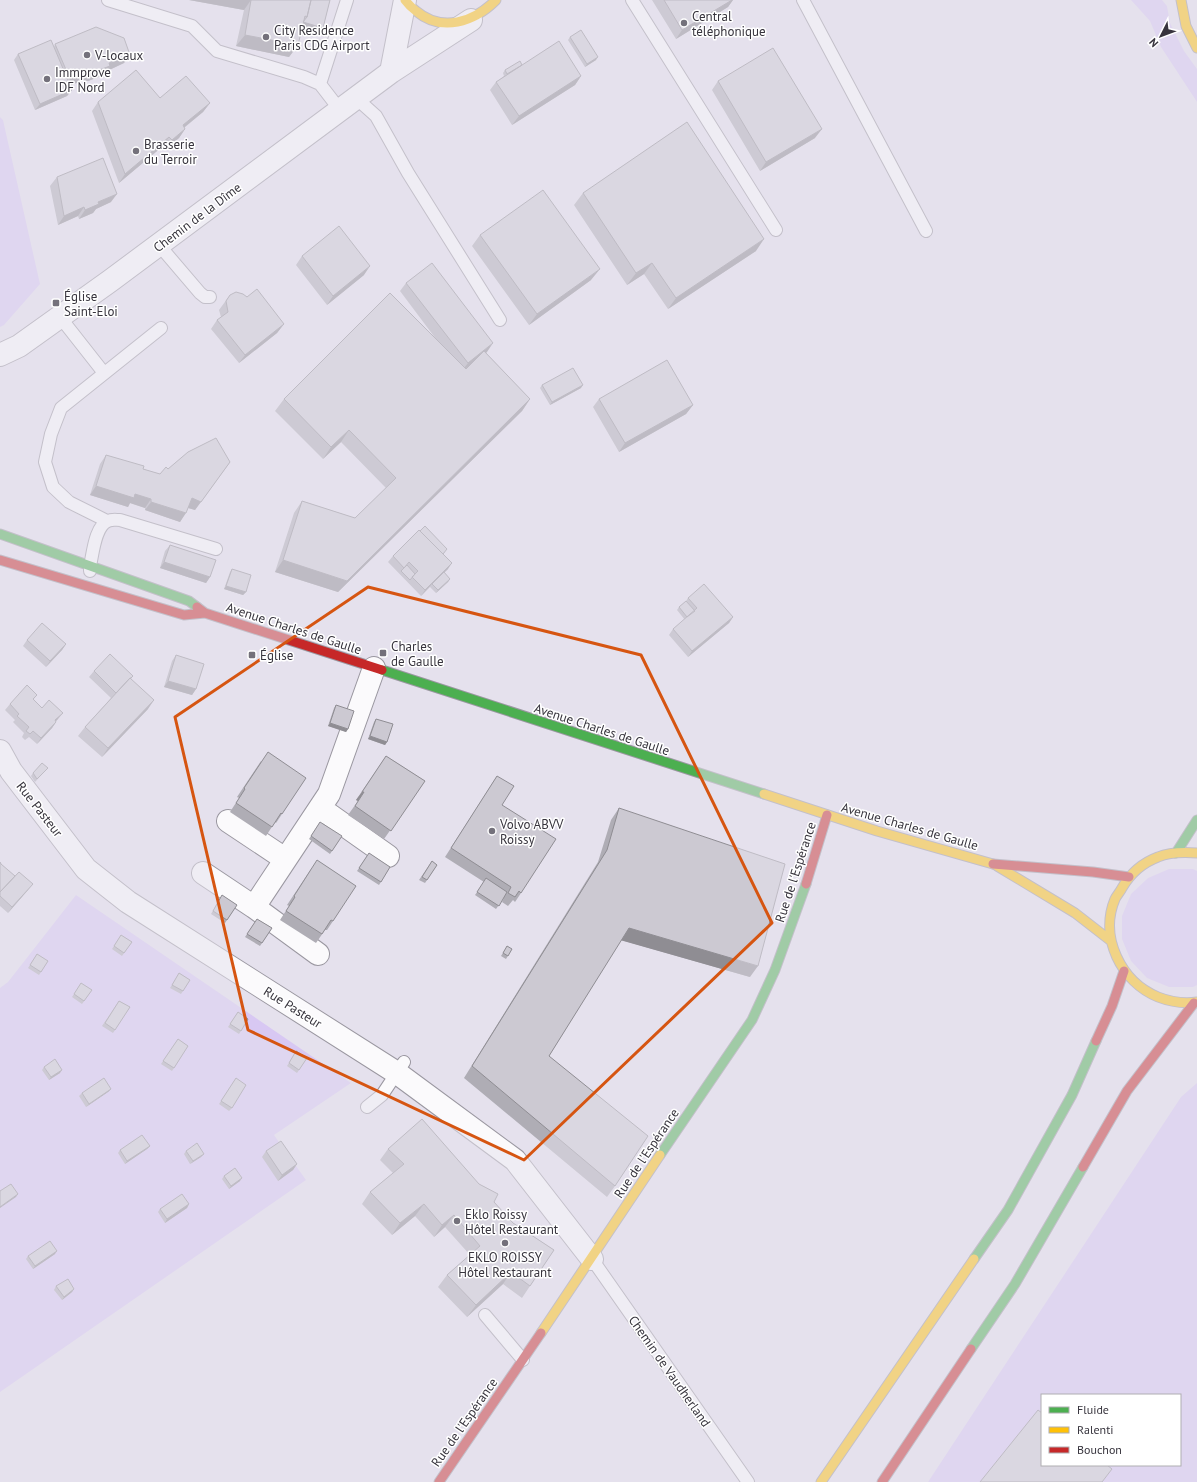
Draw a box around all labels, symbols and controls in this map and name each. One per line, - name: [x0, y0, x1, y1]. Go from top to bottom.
- place label: Central téléphonique: [692, 8, 766, 40]
- north arrow: [1141, 16, 1181, 56]
- marker: Central téléphonique: [679, 18, 689, 28]
- place label: City Residence Paris CDG Airport: [274, 22, 370, 54]
- marker: City Residence Paris CDG Airport: [261, 32, 271, 42]
- text: N: [1146, 35, 1161, 50]
- place label: V-locaux: [94, 47, 143, 64]
- marker: V-locaux: [82, 50, 92, 60]
- place label: Immprove IDF Nord: [55, 64, 111, 96]
- marker: Immprove IDF Nord: [42, 74, 52, 84]
- place label: Brasserie du Terroir: [144, 136, 198, 168]
- marker: Brasserie du Terroir: [131, 146, 141, 156]
- street label: Chemin de la Dîme: [150, 179, 245, 256]
- place label: Église Saint-Eloi: [64, 288, 118, 320]
- marker: Église Saint-Eloi: [51, 298, 61, 308]
- street label: Avenue Charles de Gaulle: [224, 599, 364, 658]
- place label: Charles de Gaulle: [391, 638, 444, 670]
- place label: Église: [260, 647, 293, 664]
- marker: Charles de Gaulle: [378, 648, 388, 658]
- marker: Église: [247, 650, 257, 660]
- street label: Avenue Charles de Gaulle: [532, 700, 672, 759]
- street label: Rue Pasteur: [13, 778, 67, 841]
- street label: Avenue Charles de Gaulle: [840, 799, 980, 854]
- place label: Volvo ABVV Roissy: [499, 816, 564, 848]
- street label: Rue de l'Espérance: [771, 820, 820, 925]
- marker: Volvo ABVV Roissy: [487, 826, 497, 836]
- street label: Rue Pasteur: [260, 983, 326, 1032]
- street label: Rue de l'Espérance: [610, 1105, 683, 1201]
- place label: Eklo Roissy Hôtel Restaurant: [465, 1206, 559, 1238]
- marker: Eklo Roissy Hôtel Restaurant: [452, 1216, 462, 1226]
- marker: EKLO ROISSY Hôtel Restaurant: [500, 1238, 510, 1248]
- place label: EKLO ROISSY Hôtel Restaurant: [458, 1249, 552, 1281]
- street label: Chemin de Vaudherland: [625, 1312, 714, 1430]
- street label: Rue de l'Espérance: [427, 1375, 501, 1470]
- legend: [1041, 1394, 1181, 1466]
- text: Fluide: [1077, 1402, 1109, 1417]
- text: Ralenti: [1077, 1422, 1113, 1437]
- text: Bouchon: [1077, 1442, 1122, 1457]

